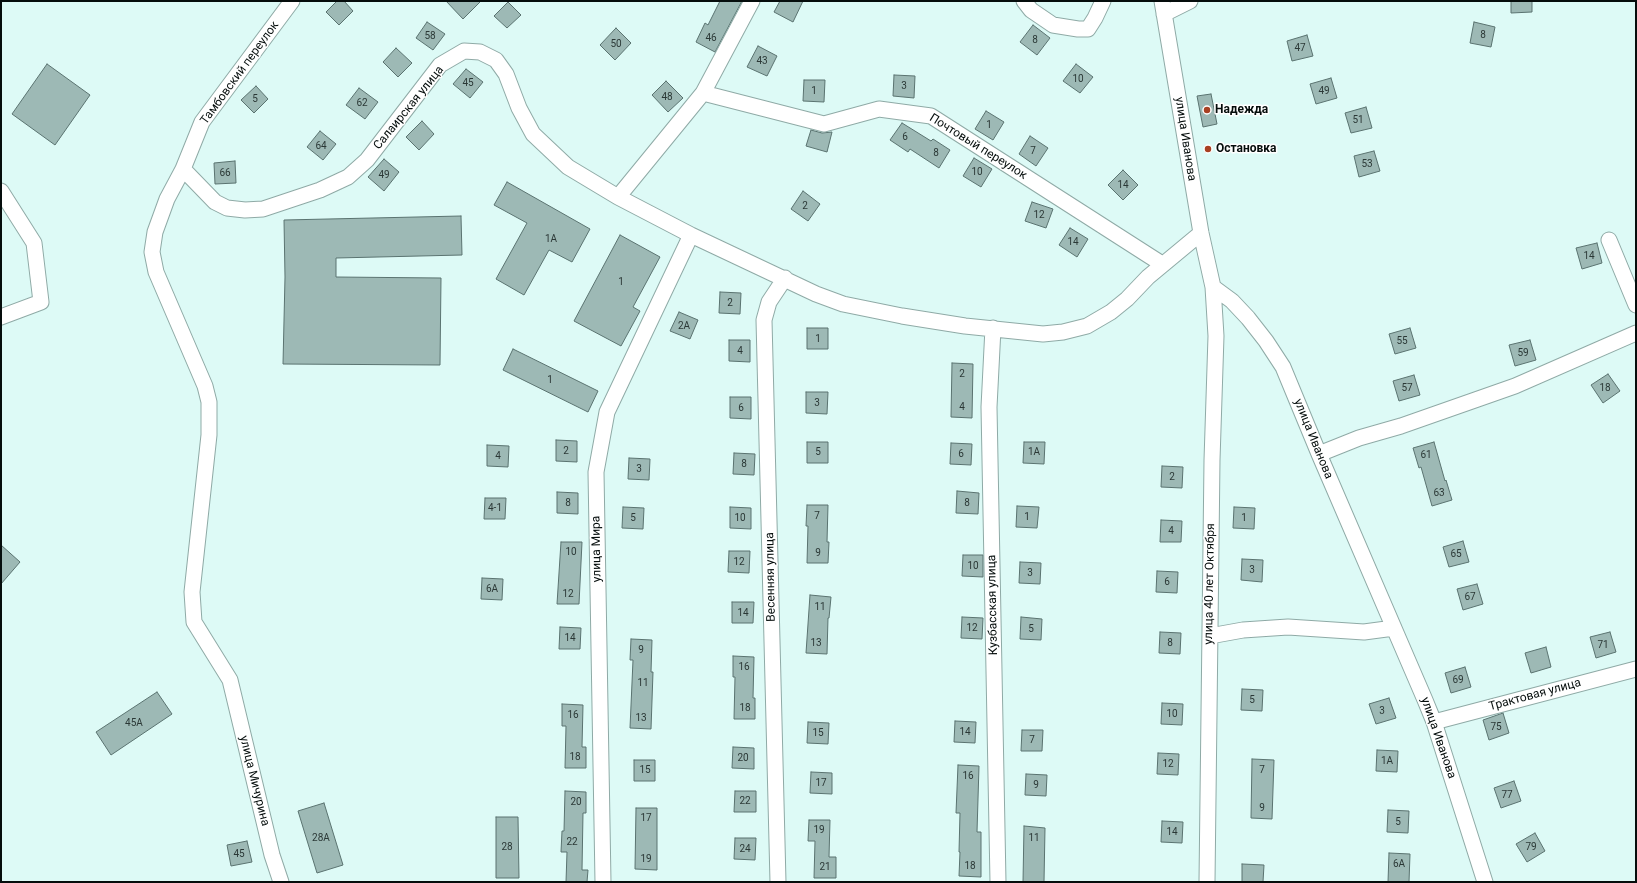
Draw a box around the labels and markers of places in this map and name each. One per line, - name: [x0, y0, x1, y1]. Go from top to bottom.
- place label: Надежда: [1215, 103, 1268, 117]
- marker: Надежда: [1202, 105, 1212, 115]
- place label: Остановка: [1216, 142, 1276, 156]
- marker: Остановка: [1203, 144, 1213, 154]

